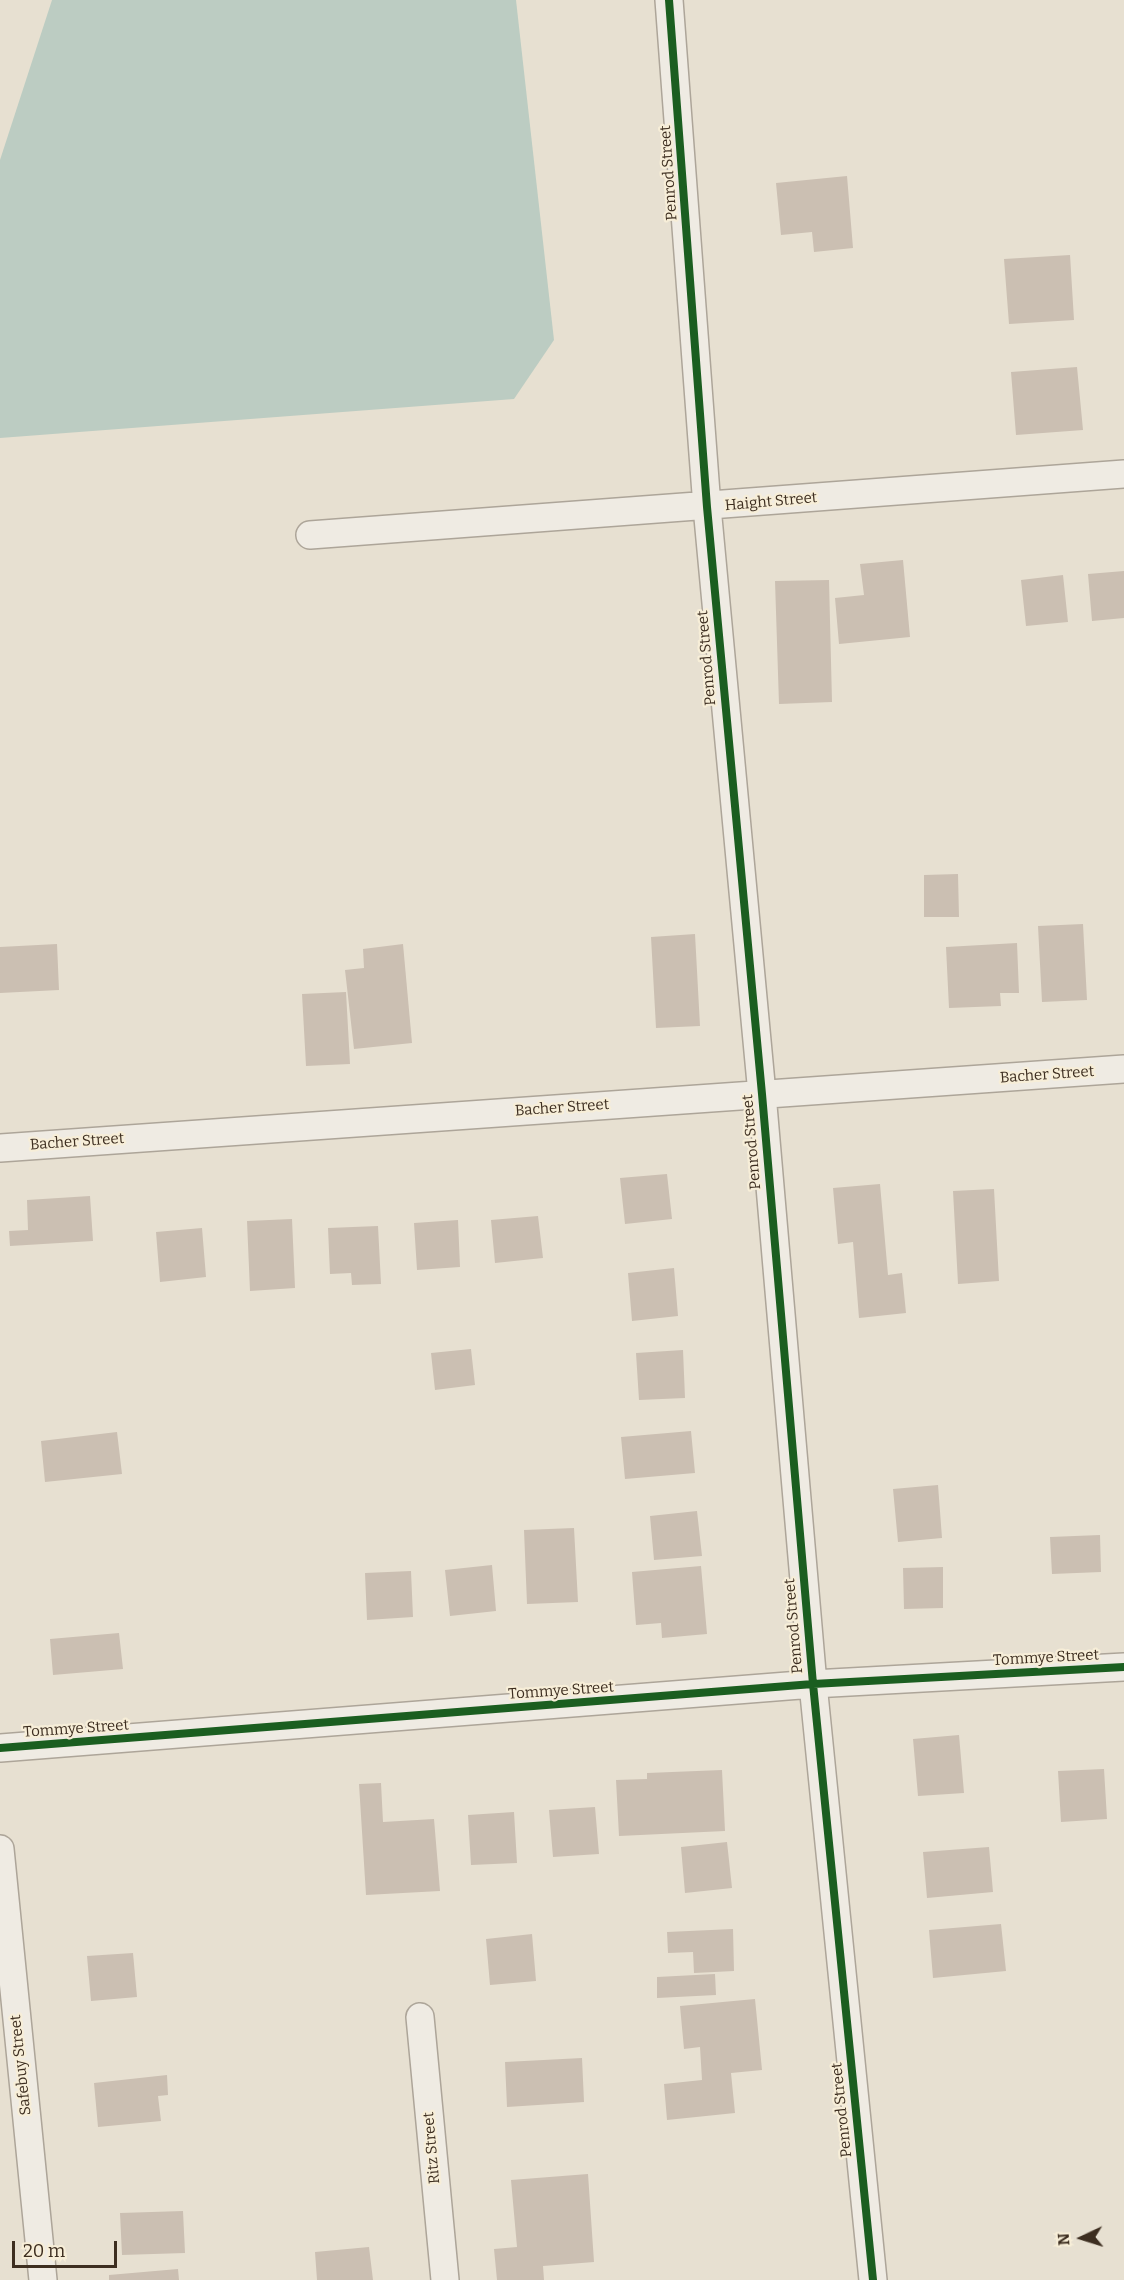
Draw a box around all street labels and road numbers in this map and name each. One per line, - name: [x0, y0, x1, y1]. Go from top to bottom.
- street label: Penrod Street: [657, 125, 681, 221]
- street label: Haight Street: [724, 489, 818, 515]
- street label: Penrod Street: [694, 610, 720, 706]
- street label: Bacher Street: [999, 1063, 1095, 1087]
- street label: Penrod Street: [739, 1094, 765, 1190]
- street label: Bacher Street: [514, 1096, 610, 1120]
- street label: Bacher Street: [29, 1130, 125, 1154]
- street label: Penrod Street: [781, 1578, 807, 1674]
- street label: Tommye Street: [993, 1646, 1099, 1670]
- street label: Tommye Street: [508, 1678, 614, 1704]
- street label: Tommye Street: [23, 1716, 129, 1742]
- street label: Safebuy Street: [7, 2014, 35, 2116]
- street label: Penrod Street: [828, 2062, 856, 2158]
- street label: Ritz Street: [420, 2111, 444, 2185]

